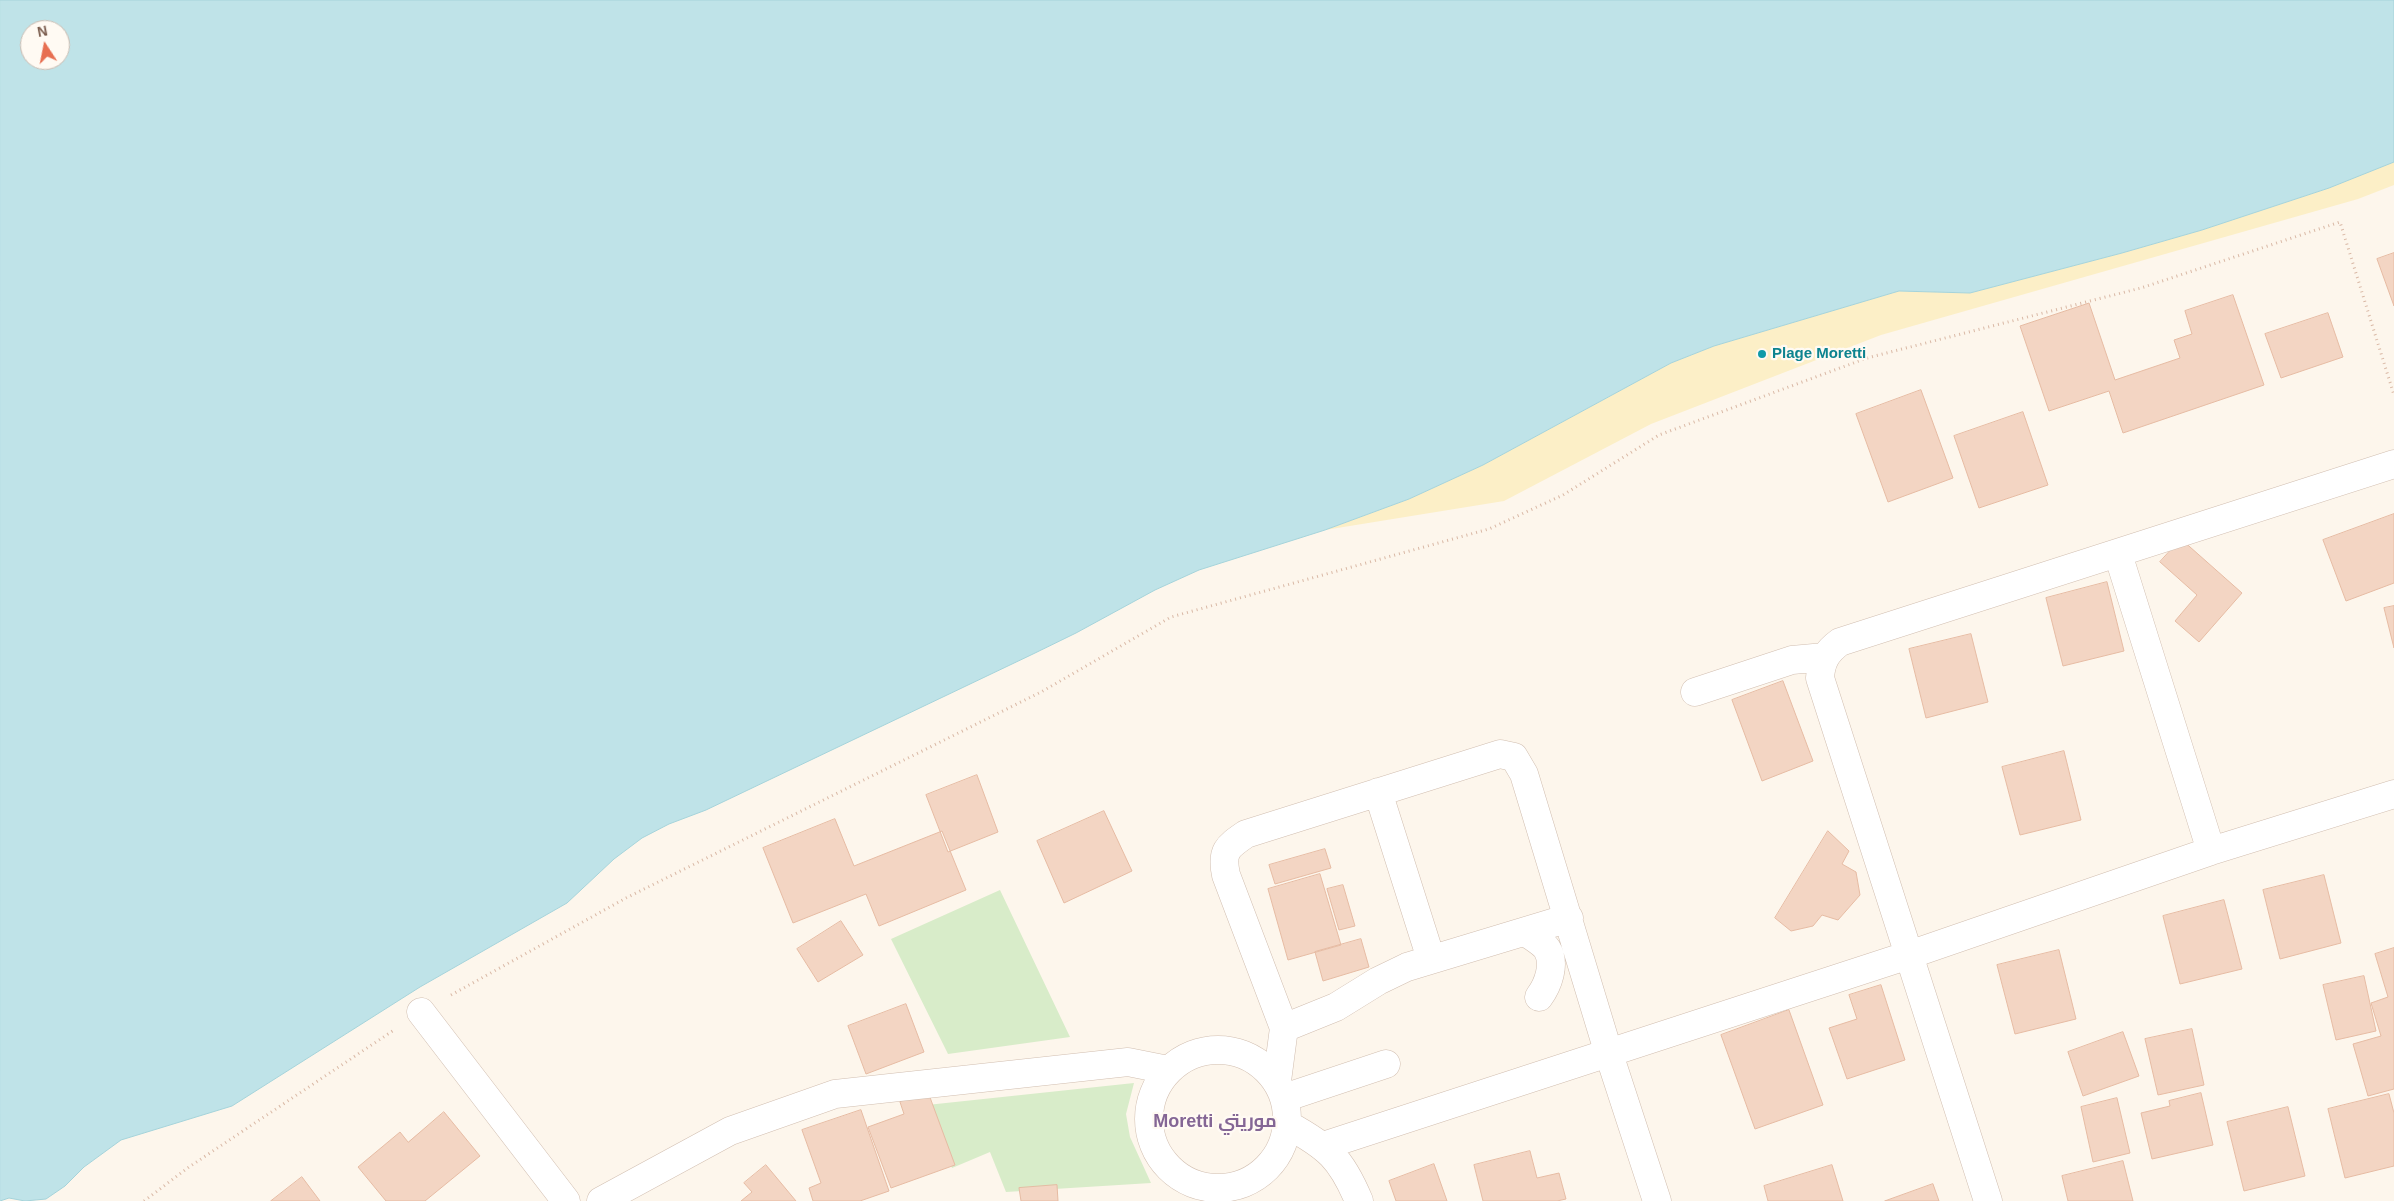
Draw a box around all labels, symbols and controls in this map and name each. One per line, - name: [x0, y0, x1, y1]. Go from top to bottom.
- north arrow: [20, 20, 70, 70]
- text: N: [36, 22, 49, 40]
- place label: Plage Moretti: [1772, 345, 1866, 363]
- marker: Plage Moretti: [1756, 348, 1768, 360]
- district label: Moretti موريتي: [1153, 1111, 1277, 1133]

